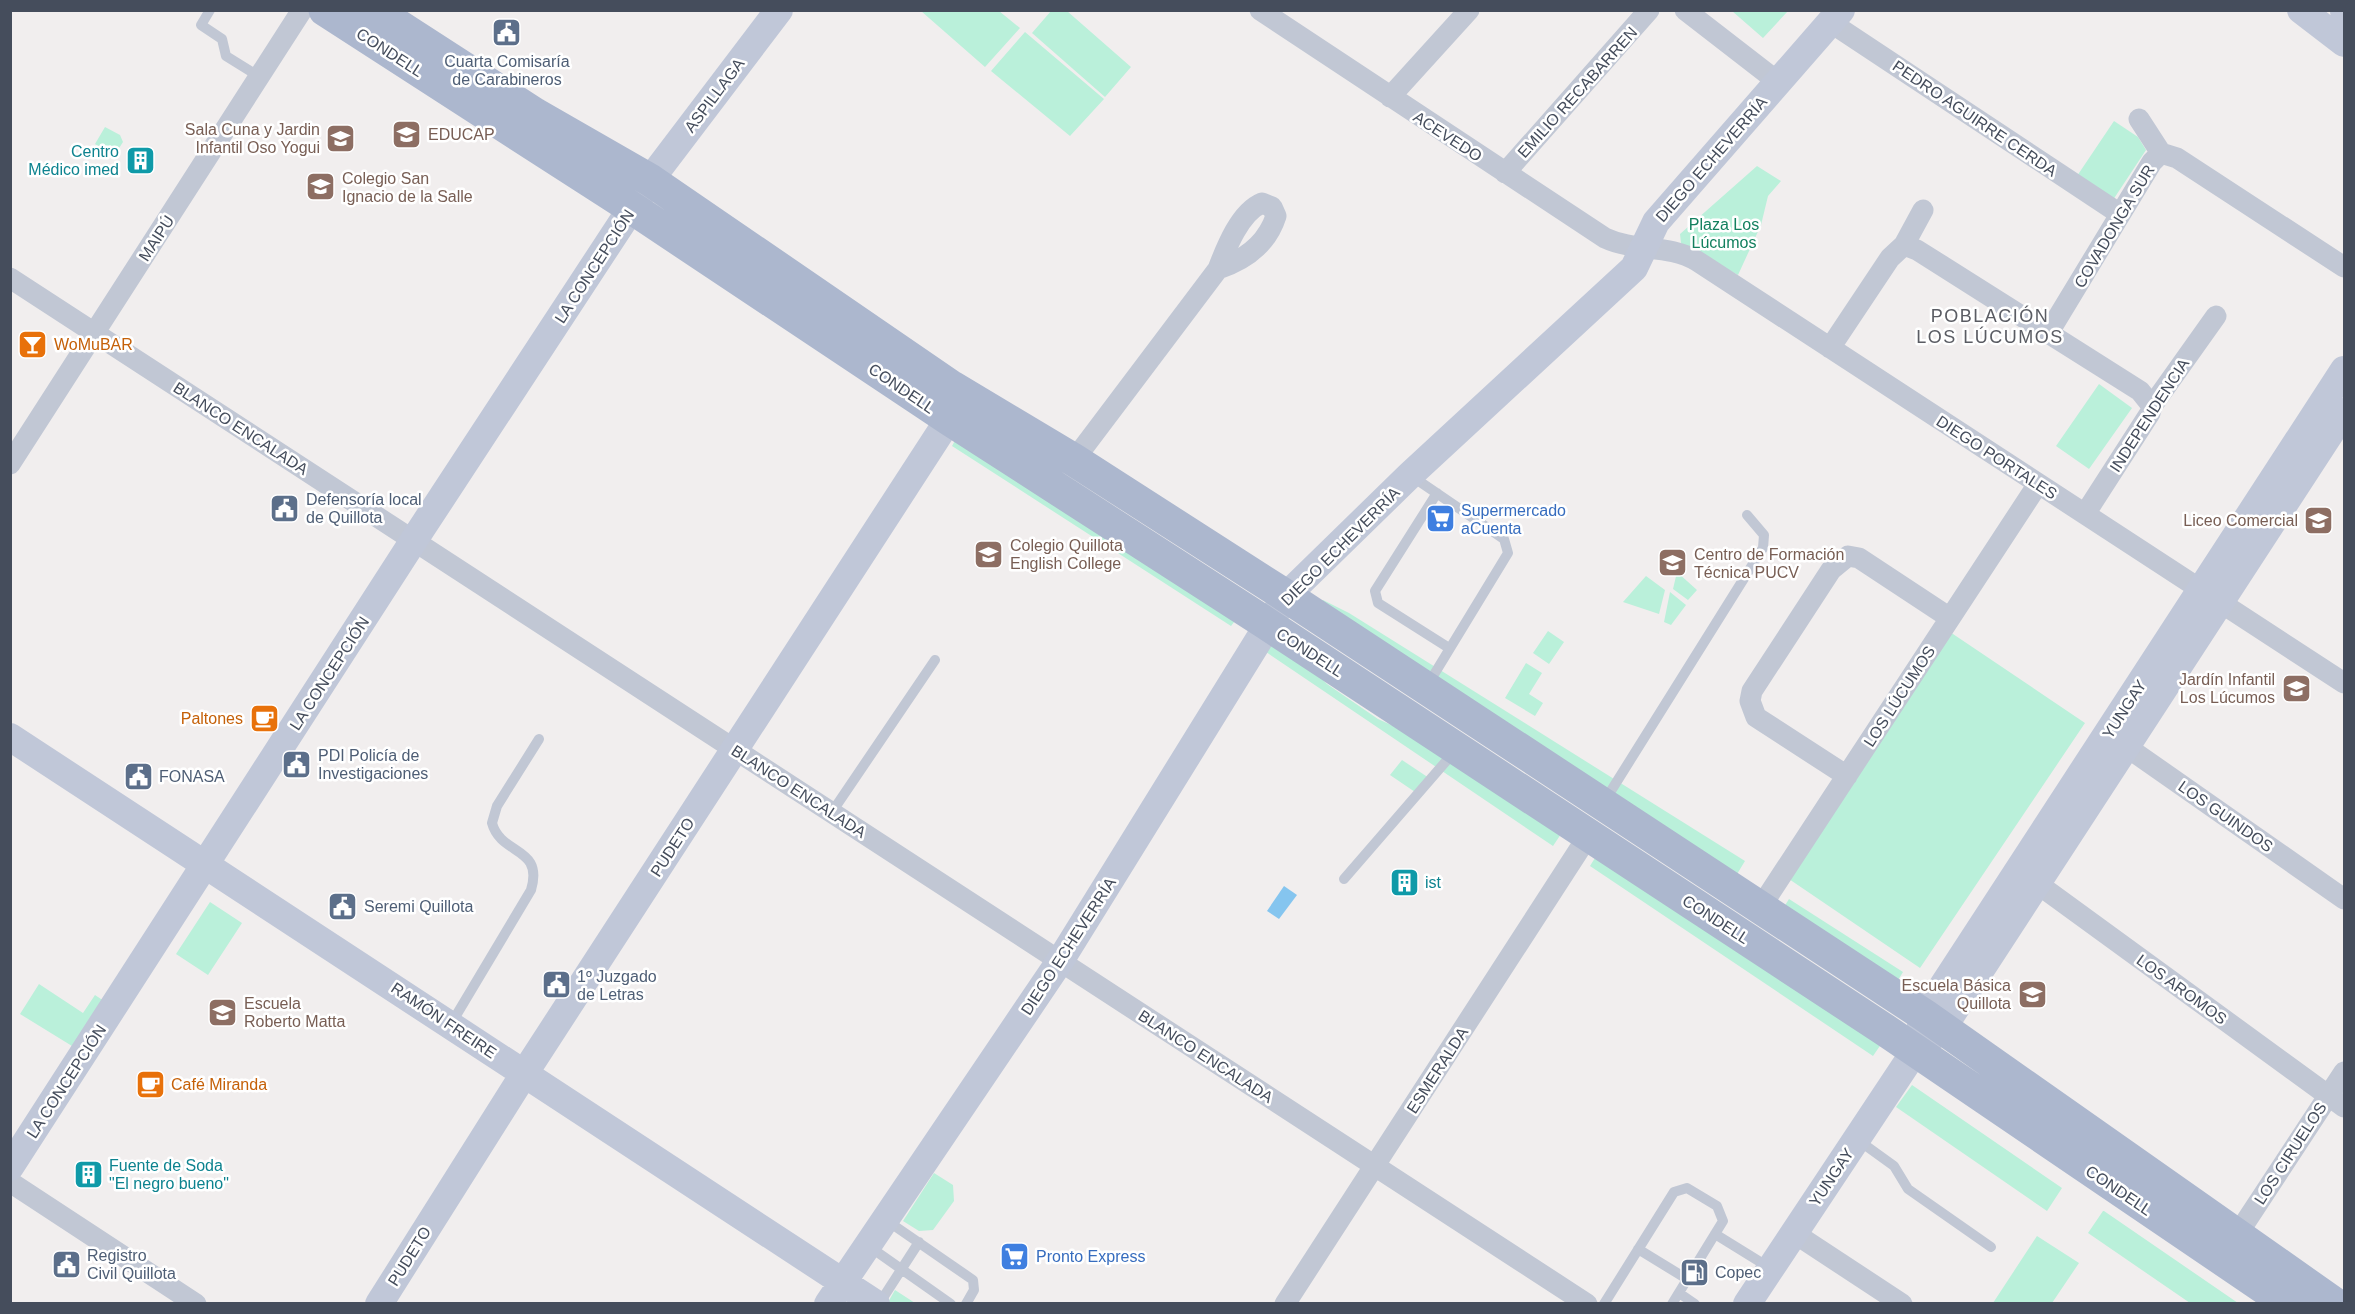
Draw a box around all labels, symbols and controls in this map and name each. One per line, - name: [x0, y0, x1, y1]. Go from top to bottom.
- public building icon: Cuarta Comisaría de Carabineros: [491, 17, 523, 49]
- street label: EMILIO RECABARREN: [1514, 24, 1641, 161]
- street label: CONDELL: [353, 25, 426, 80]
- place label: Cuarta Comisaría de Carabineros: [444, 53, 570, 88]
- street label: ASPILLAGA: [681, 55, 748, 136]
- street label: PEDRO AGUIRRE CERDA: [1890, 57, 2060, 180]
- street label: DIEGO ECHEVERRÍA: [1652, 92, 1771, 225]
- street label: ACEVEDO: [1410, 108, 1485, 165]
- school or university icon: EDUCAP: [391, 118, 423, 150]
- place label: Sala Cuna y Jardin Infantil Oso Yogui: [185, 121, 320, 156]
- school or university icon: Sala Cuna y Jardin Infantil Oso Yogui: [325, 122, 357, 154]
- place label: EDUCAP: [428, 126, 495, 143]
- place label: Centro Médico imed: [28, 143, 119, 178]
- building icon: Centro Médico imed: [124, 144, 156, 176]
- street label: COVADONGA SUR: [2071, 162, 2158, 291]
- place label: Colegio San Ignacio de la Salle: [342, 170, 473, 205]
- school or university icon: Colegio San Ignacio de la Salle: [305, 171, 337, 203]
- street label: LA CONCEPCIÓN: [551, 206, 637, 326]
- street label: MAIPÚ: [135, 212, 177, 264]
- park label: Plaza Los Lúcumos: [1689, 216, 1759, 251]
- district label: POBLACIÓN LOS LÚCUMOS: [1916, 305, 2064, 347]
- bar icon: WoMuBAR: [17, 328, 49, 360]
- place label: WoMuBAR: [54, 336, 133, 353]
- street label: INDEPENDENCIA: [2106, 355, 2193, 475]
- street label: CONDELL: [866, 360, 938, 417]
- street label: BLANCO ENCALADA: [170, 379, 311, 478]
- street label: DIEGO PORTALES: [1933, 412, 2060, 503]
- street label: DIEGO ECHEVERRÍA: [1277, 483, 1403, 609]
- place label: Defensoría local de Quillota: [306, 491, 422, 526]
- public building icon: Defensoría local de Quillota: [269, 492, 301, 524]
- place label: Supermercado aCuenta: [1461, 502, 1566, 537]
- supermarket icon: Supermercado aCuenta: [1424, 503, 1456, 535]
- school or university icon: Liceo Comercial: [2303, 504, 2335, 536]
- place label: Liceo Comercial: [2183, 512, 2298, 529]
- place label: Colegio Quillota English College: [1010, 537, 1123, 572]
- school or university icon: Colegio Quillota English College: [973, 538, 1005, 570]
- place label: Centro de Formación Técnica PUCV: [1694, 546, 1844, 581]
- school or university icon: Centro de Formación Técnica PUCV: [1657, 547, 1689, 579]
- street label: LA CONCEPCIÓN: [286, 613, 372, 733]
- street label: CONDELL: [1273, 625, 1346, 680]
- street label: LOS LÚCUMOS: [1860, 642, 1938, 750]
- place label: Jardín Infantil Los Lúcumos: [2179, 671, 2275, 706]
- school or university icon: Jardín Infantil Los Lúcumos: [2280, 672, 2312, 704]
- street label: YUNGAY: [2099, 677, 2150, 742]
- cafe icon: Paltones: [248, 702, 280, 734]
- place label: Paltones: [181, 710, 243, 727]
- street label: BLANCO ENCALADA: [728, 742, 869, 841]
- place label: PDI Policía de Investigaciones: [318, 747, 428, 782]
- public building icon: PDI Policía de Investigaciones: [281, 748, 313, 780]
- public building icon: FONASA: [122, 760, 154, 792]
- place label: FONASA: [159, 768, 225, 785]
- street label: LOS GUINDOS: [2175, 778, 2276, 855]
- street label: PUDETO: [647, 815, 698, 880]
- building icon: ist: [1388, 866, 1420, 898]
- street label: DIEGO ECHEVERRÍA: [1017, 874, 1119, 1018]
- place label: ist: [1425, 874, 1442, 891]
- public building icon: Seremi Quillota: [327, 890, 359, 922]
- street label: CONDELL: [1679, 892, 1752, 947]
- place label: Seremi Quillota: [364, 898, 473, 915]
- street label: LOS AROMOS: [2134, 951, 2230, 1028]
- place label: 1º Juzgado de Letras: [577, 968, 657, 1003]
- public building icon: 1º Juzgado de Letras: [540, 969, 572, 1001]
- place label: Escuela Básica Quillota: [1902, 977, 2011, 1012]
- street label: RAMÓN FREIRE: [388, 978, 500, 1062]
- school or university icon: Escuela Básica Quillota: [2016, 978, 2048, 1010]
- place label: Escuela Roberto Matta: [244, 995, 345, 1030]
- school or university icon: Escuela Roberto Matta: [207, 996, 239, 1028]
- street label: BLANCO ENCALADA: [1135, 1007, 1276, 1106]
- street label: LA CONCEPCIÓN: [23, 1021, 109, 1141]
- street label: ESMERALDA: [1403, 1024, 1472, 1116]
- cafe icon: Café Miranda: [134, 1068, 166, 1100]
- place label: Café Miranda: [171, 1076, 267, 1093]
- street label: LOS CIRUELOS: [2251, 1099, 2330, 1207]
- street label: YUNGAY: [1806, 1145, 1857, 1210]
- place label: Fuente de Soda "El negro bueno": [109, 1157, 229, 1192]
- building icon: Fuente de Soda "El negro bueno": [72, 1158, 104, 1190]
- street label: CONDELL: [2083, 1162, 2155, 1219]
- street label: PUDETO: [385, 1224, 434, 1289]
- supermarket icon: Pronto Express: [999, 1240, 1031, 1272]
- place label: Registro Civil Quillota: [87, 1247, 176, 1282]
- public building icon: Registro Civil Quillota: [50, 1248, 82, 1280]
- place label: Pronto Express: [1036, 1248, 1145, 1265]
- fuel station icon: Copec: [1678, 1256, 1710, 1288]
- place label: Copec: [1715, 1264, 1761, 1281]

